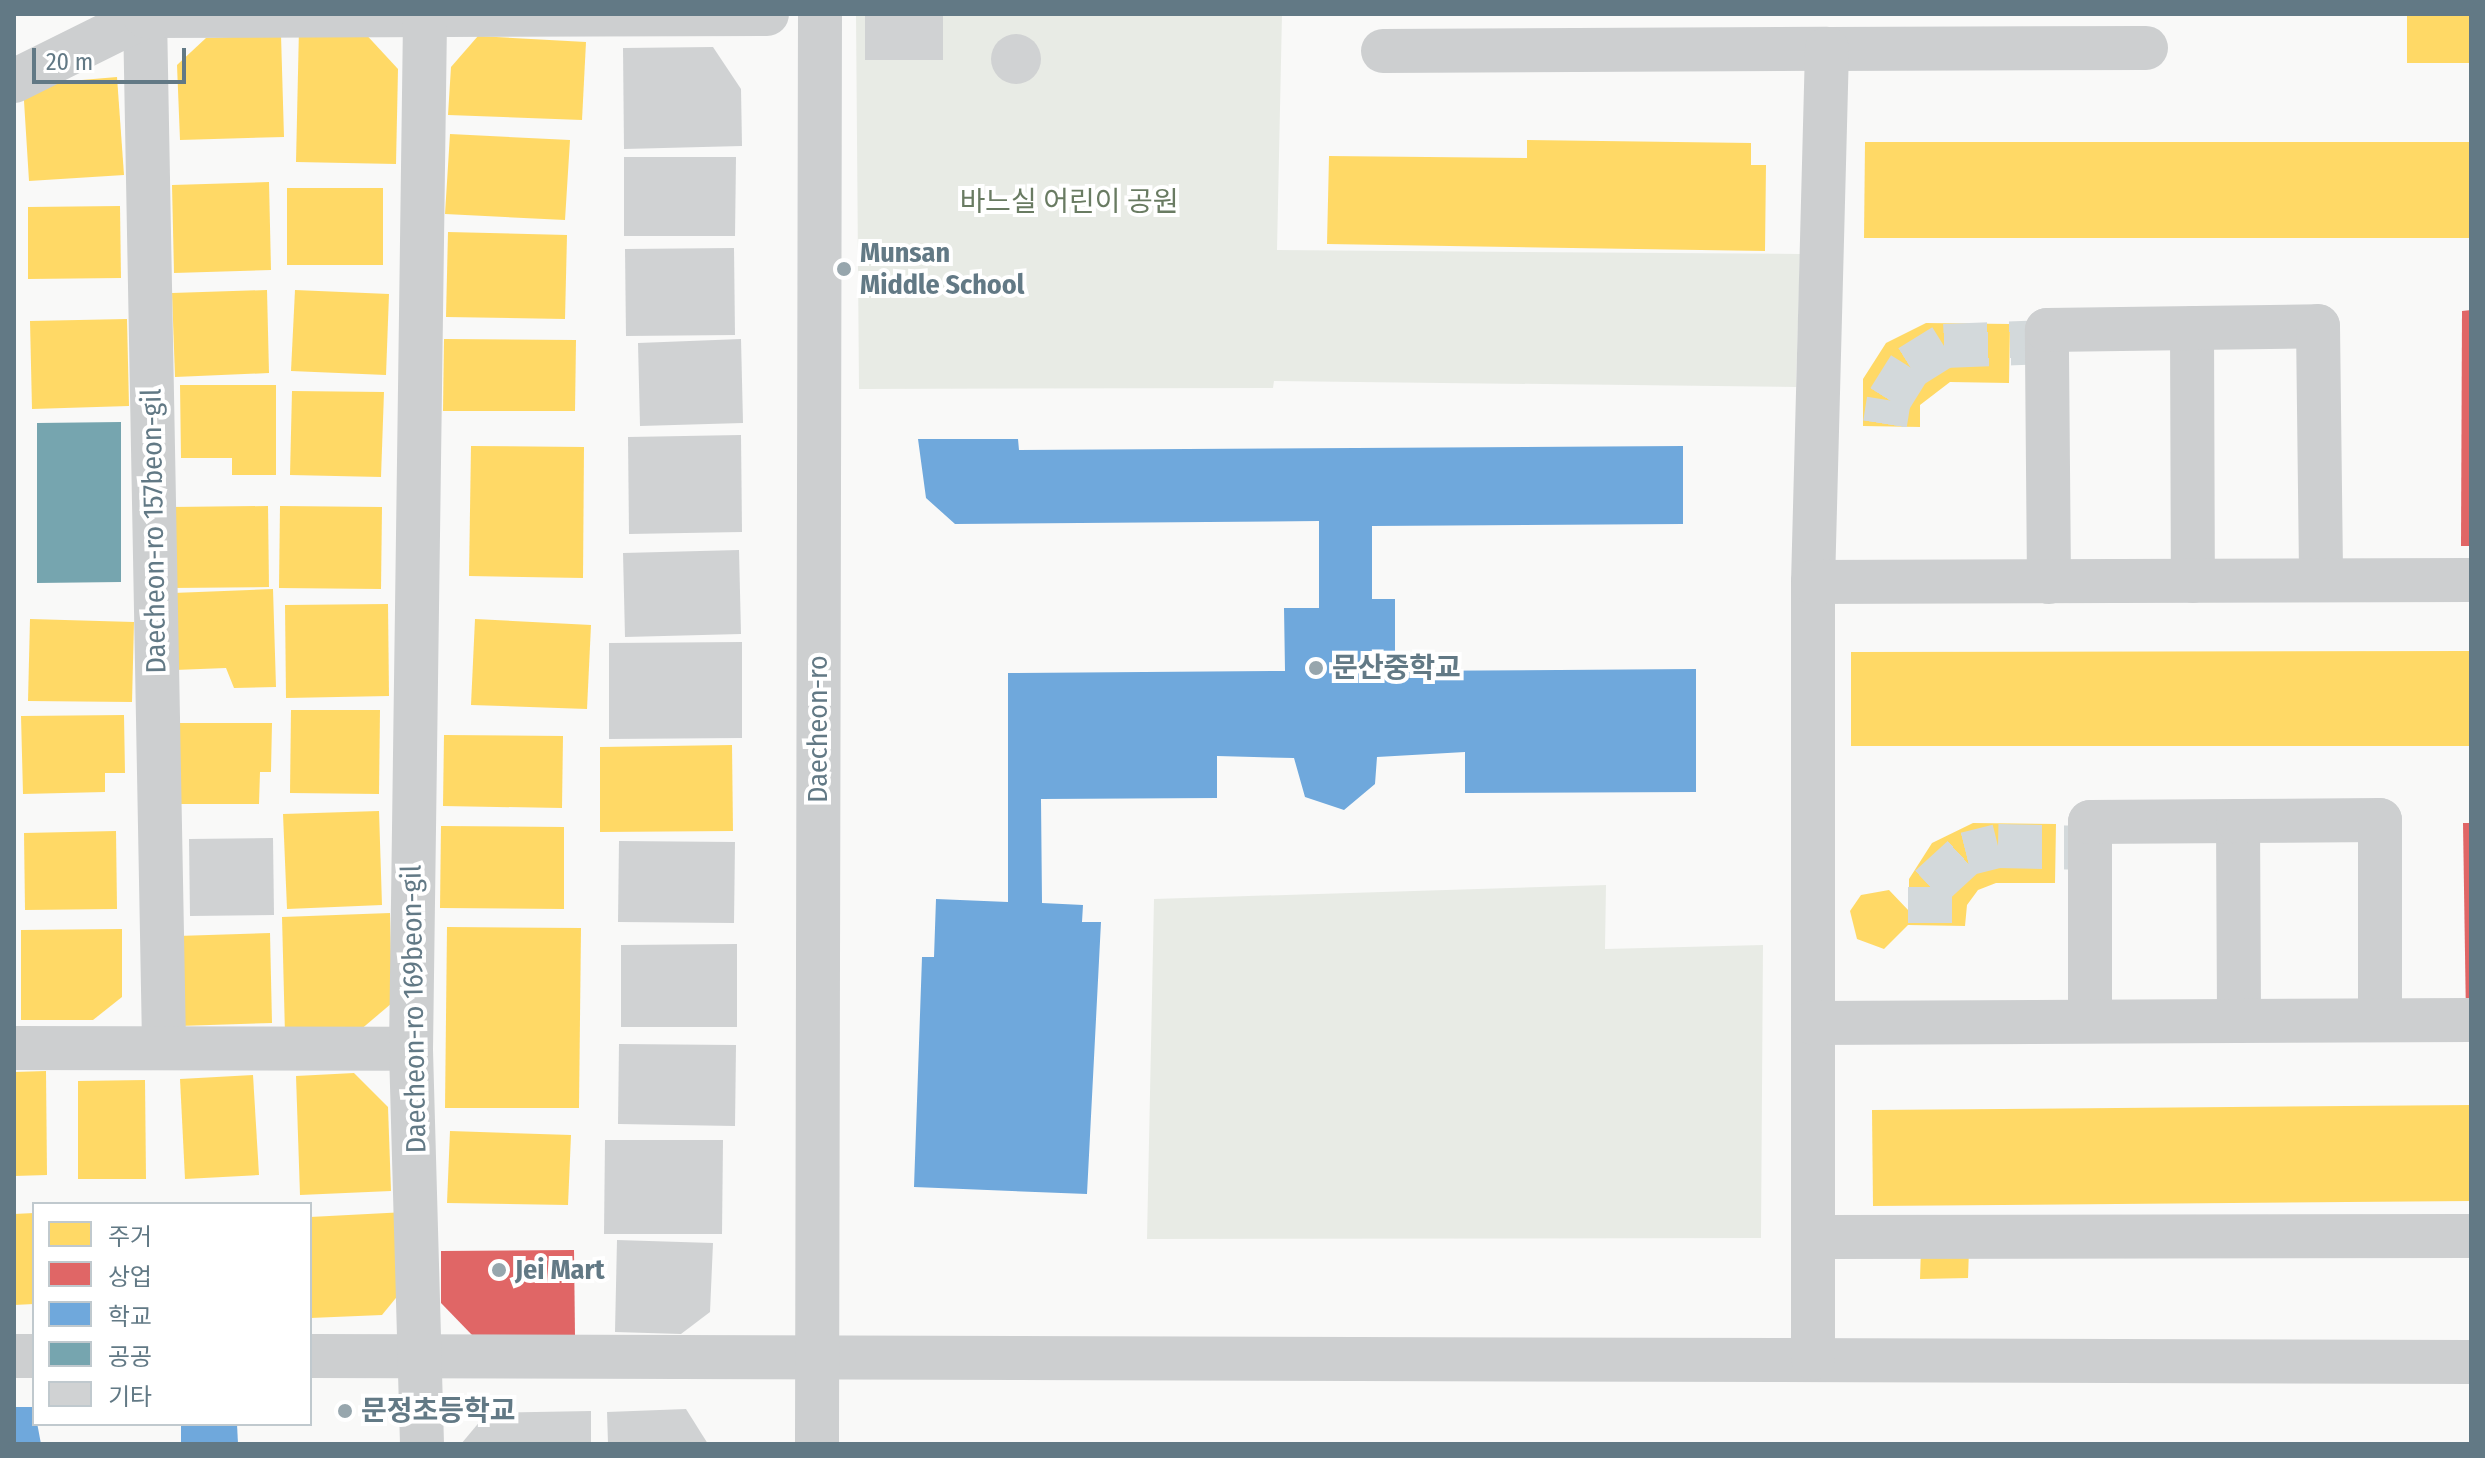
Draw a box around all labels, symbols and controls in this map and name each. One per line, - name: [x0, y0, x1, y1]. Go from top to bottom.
- scale bar: [36, 32, 190, 82]
- text: 20 m: [46, 48, 93, 76]
- park label: 바느실 어린이 공원: [959, 185, 1179, 219]
- place label: Munsan Middle School: [860, 236, 1024, 302]
- marker: Munsan Middle School: [835, 260, 853, 278]
- street label: Daecheon-ro 157beon-gil: [135, 388, 173, 674]
- place label: 문산중학교: [1332, 651, 1461, 685]
- street label: Daecheon-ro: [801, 655, 835, 803]
- marker: 문산중학교: [1307, 659, 1325, 677]
- street label: Daecheon-ro 169beon-gil: [395, 865, 433, 1153]
- legend: [32, 1202, 312, 1426]
- text: 주거: [108, 1223, 152, 1251]
- place label: Jei Mart: [515, 1253, 605, 1287]
- marker: Jei Mart: [490, 1261, 508, 1279]
- text: 상업: [108, 1263, 152, 1291]
- text: 학교: [108, 1303, 152, 1331]
- text: 공공: [108, 1343, 152, 1371]
- text: 기타: [108, 1383, 152, 1411]
- place label: 문정초등학교: [361, 1394, 516, 1428]
- marker: 문정초등학교: [336, 1402, 354, 1420]

